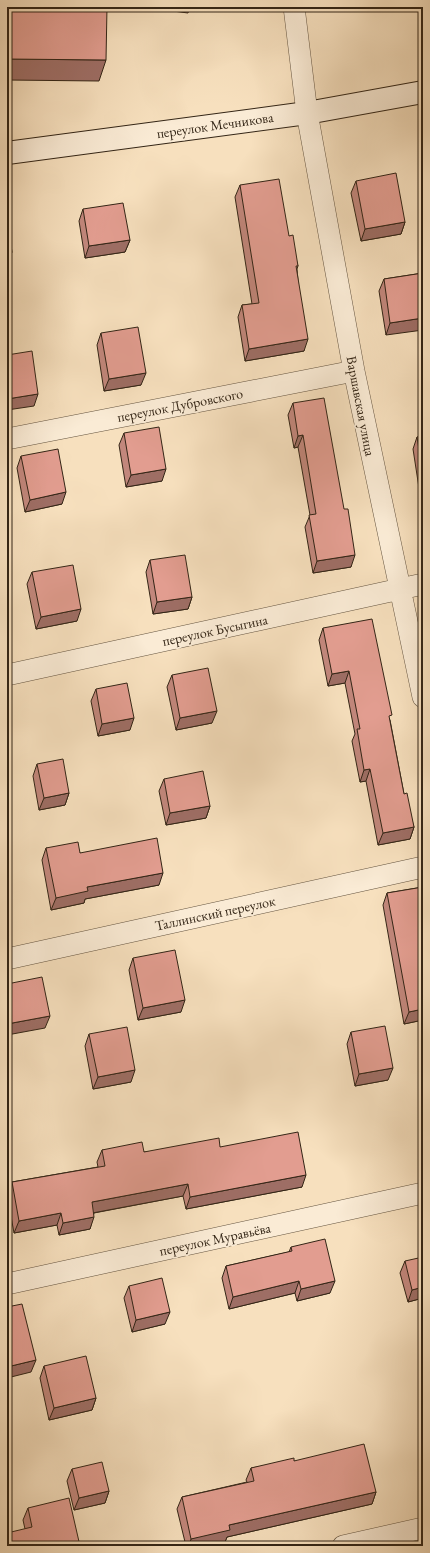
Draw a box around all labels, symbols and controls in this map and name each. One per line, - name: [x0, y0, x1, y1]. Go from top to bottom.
- street label: переулок Мечникова: [155, 108, 275, 142]
- street label: Варшавская улица: [342, 354, 380, 458]
- street label: переулок Дубровского: [116, 384, 244, 426]
- street label: переулок Бусыгина: [161, 610, 270, 650]
- street label: Таллинский переулок: [153, 891, 277, 935]
- street label: переулок Муравьёва: [158, 1218, 273, 1260]

